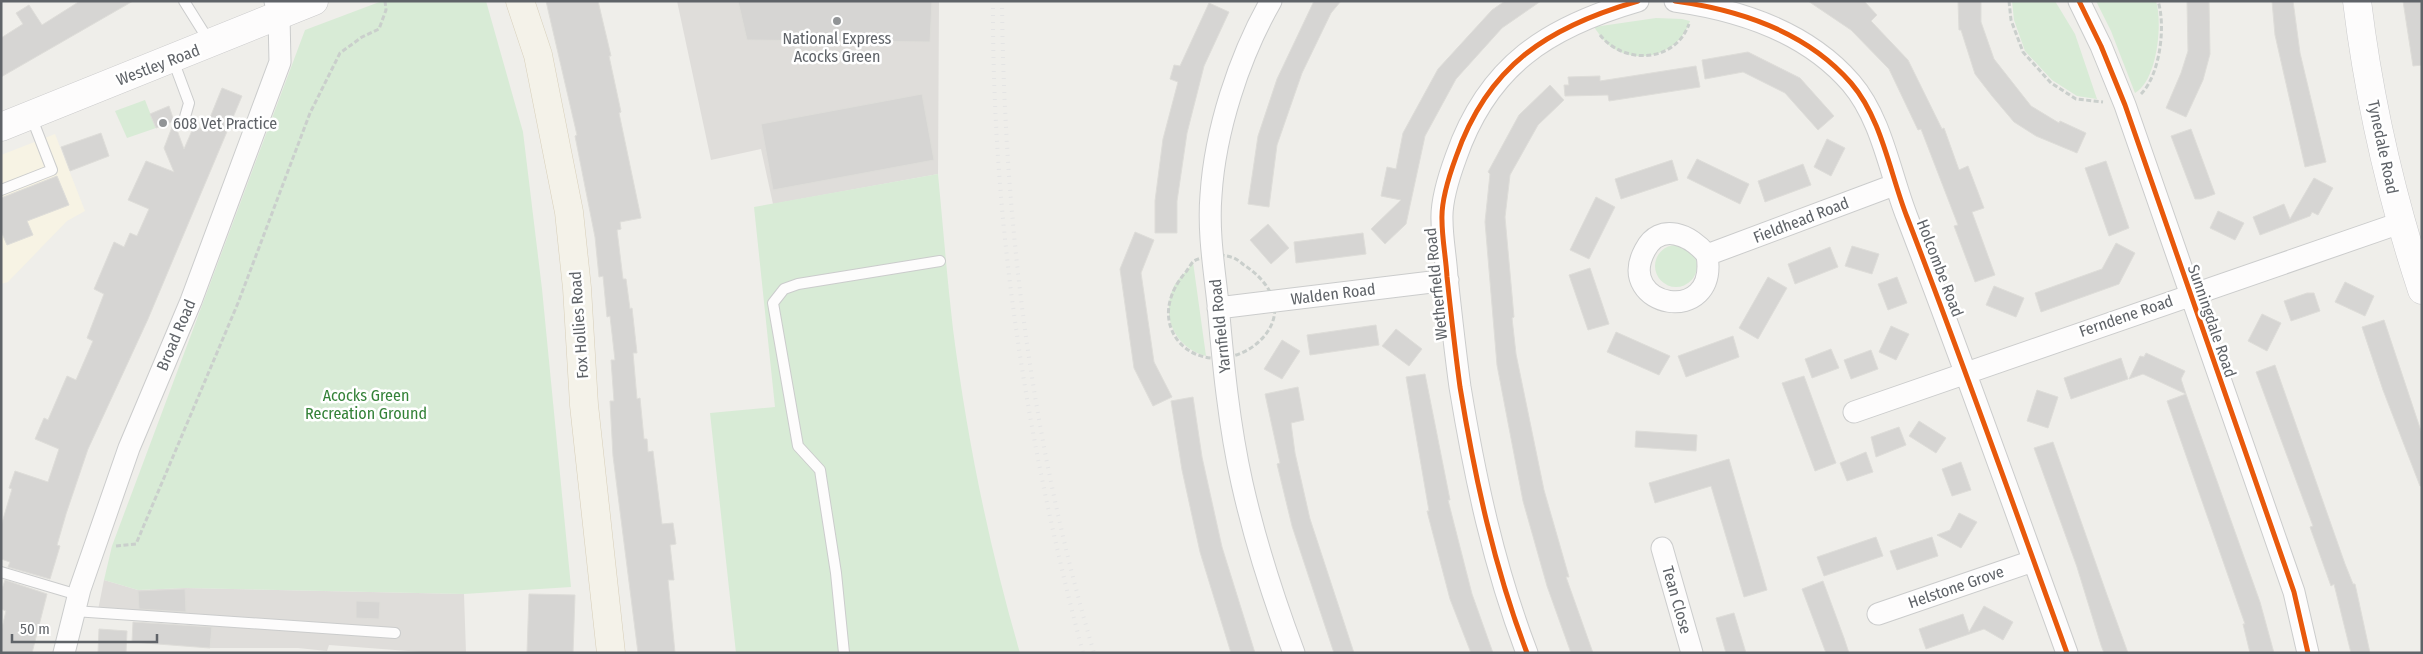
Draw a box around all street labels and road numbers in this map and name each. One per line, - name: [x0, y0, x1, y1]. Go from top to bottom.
- street label: Westley Road: [114, 40, 202, 90]
- street label: Tynedale Road: [2364, 98, 2402, 196]
- street label: Fieldhead Road: [1751, 193, 1851, 247]
- street label: Holcombe Road: [1913, 217, 1967, 319]
- street label: Wetherfield Road: [1421, 227, 1451, 341]
- street label: Sunningdale Road: [2184, 262, 2240, 380]
- street label: Fox Hollies Road: [566, 271, 592, 379]
- street label: Yarnfield Road: [1206, 278, 1234, 374]
- street label: Walden Road: [1290, 279, 1376, 309]
- street label: Ferndene Road: [2077, 291, 2175, 341]
- street label: Broad Road: [153, 297, 199, 373]
- street label: Helstone Grove: [1906, 562, 2006, 612]
- street label: Tean Close: [1658, 564, 1696, 636]

